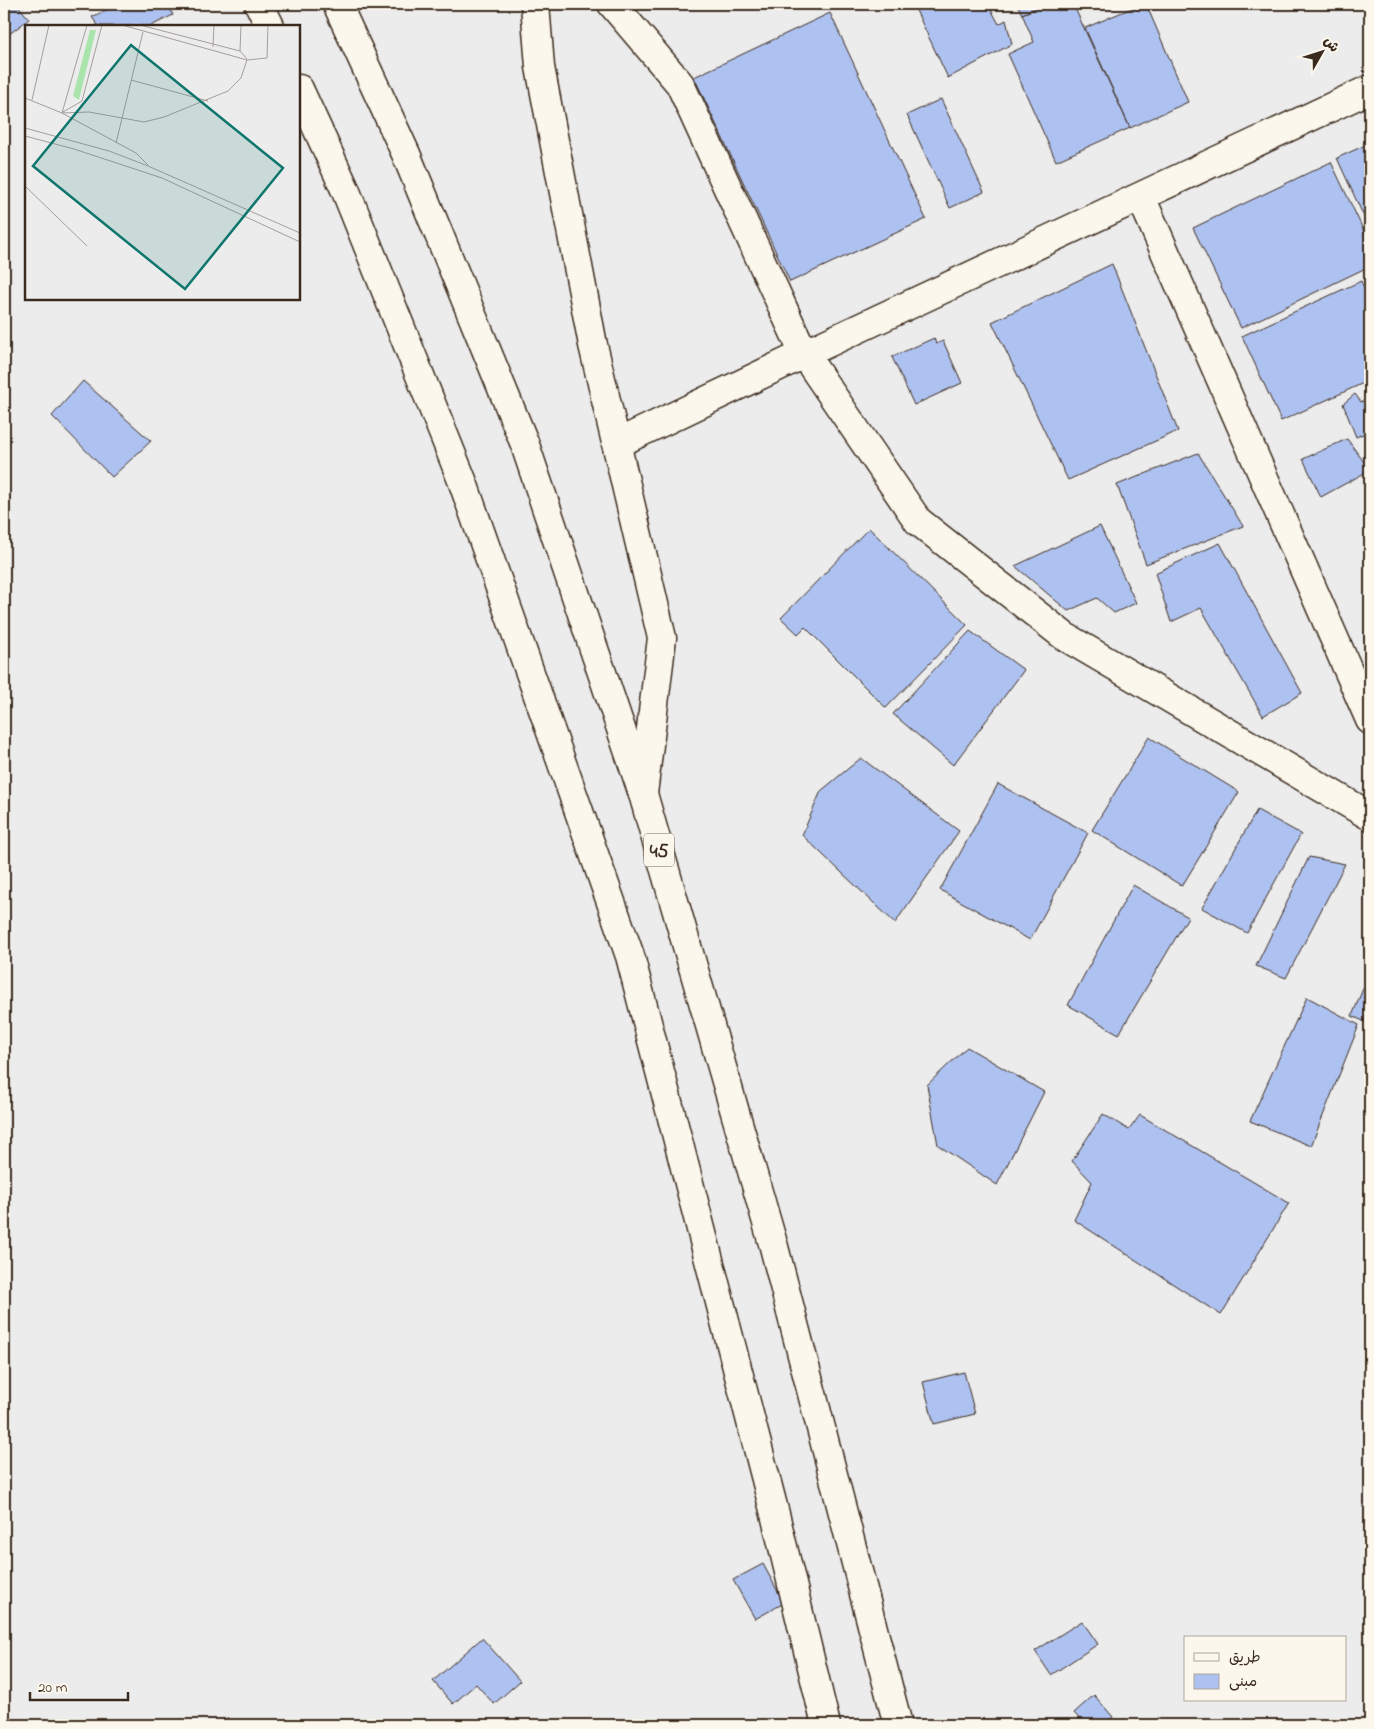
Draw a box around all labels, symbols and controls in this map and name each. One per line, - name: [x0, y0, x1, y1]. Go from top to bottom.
- inset map: [25, 25, 300, 300]
- north arrow: [1296, 28, 1346, 78]
- text: ش: [1318, 32, 1344, 57]
- road number: 45: [644, 834, 674, 866]
- legend: [1184, 1636, 1346, 1702]
- text: طريق: [1229, 1647, 1261, 1669]
- scale bar: [30, 1669, 128, 1701]
- text: مبنى: [1229, 1671, 1257, 1693]
- text: 20 m: [38, 1677, 68, 1699]

